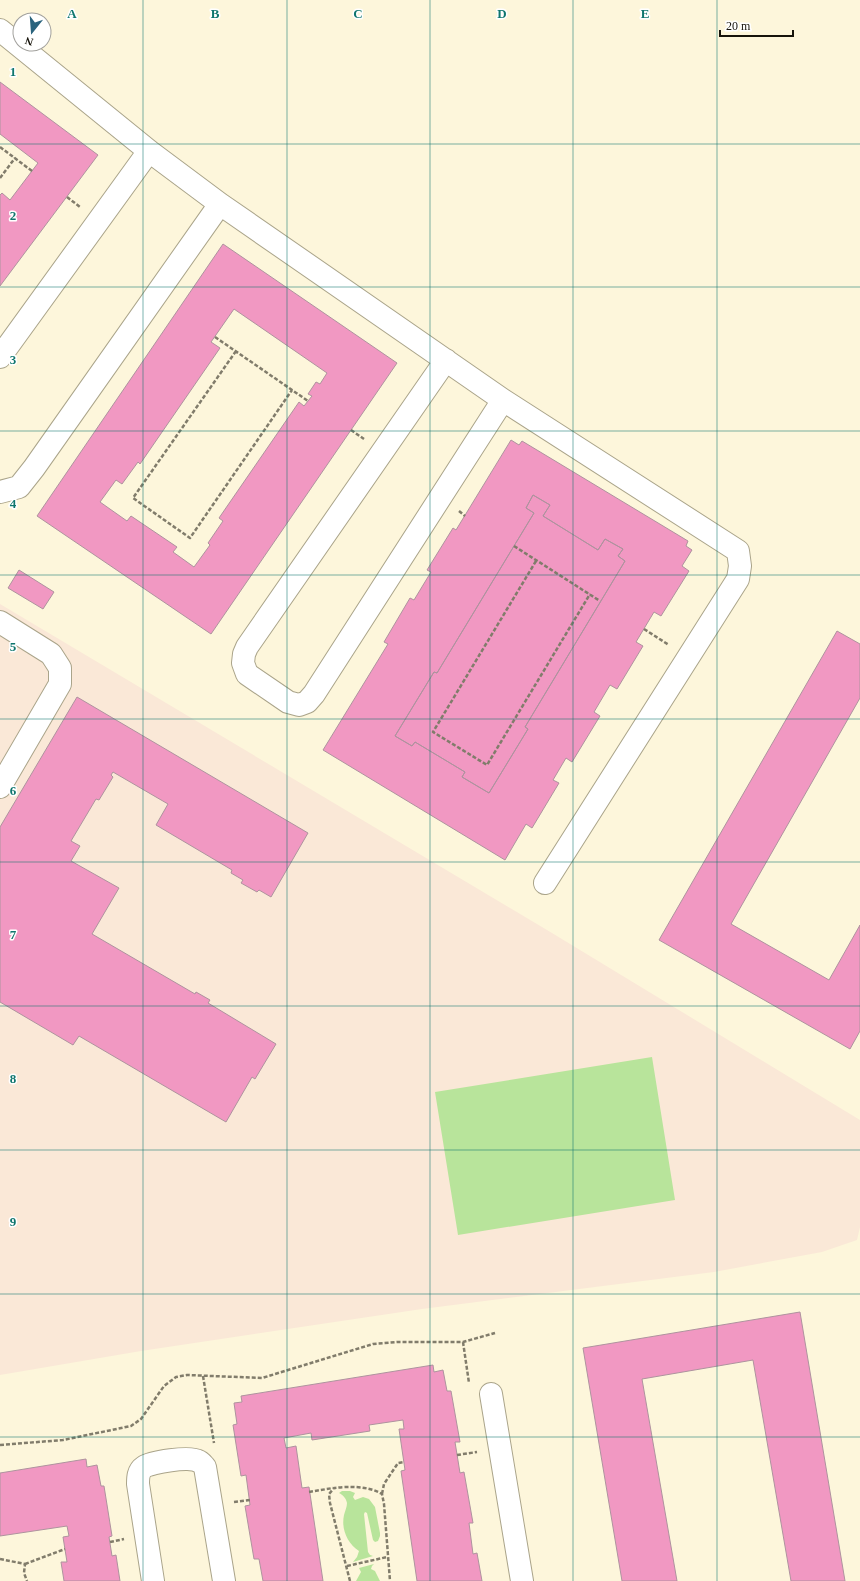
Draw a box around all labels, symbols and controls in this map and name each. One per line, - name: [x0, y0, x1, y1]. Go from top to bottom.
- text: A: [67, 6, 77, 21]
- text: B: [211, 6, 220, 21]
- text: C: [353, 6, 363, 21]
- text: D: [497, 6, 507, 21]
- text: E: [641, 6, 649, 21]
- north arrow: [12, 12, 52, 52]
- scale bar: [720, 12, 793, 38]
- text: 20 m: [726, 19, 751, 33]
- text: N: [23, 35, 35, 48]
- text: 1: [10, 64, 16, 79]
- text: 2: [10, 208, 16, 223]
- text: 3: [10, 352, 17, 367]
- text: 4: [10, 496, 17, 511]
- text: 5: [10, 639, 17, 654]
- text: 6: [10, 783, 17, 798]
- text: 7: [10, 927, 17, 942]
- text: 8: [10, 1071, 17, 1086]
- text: 9: [10, 1214, 17, 1229]

